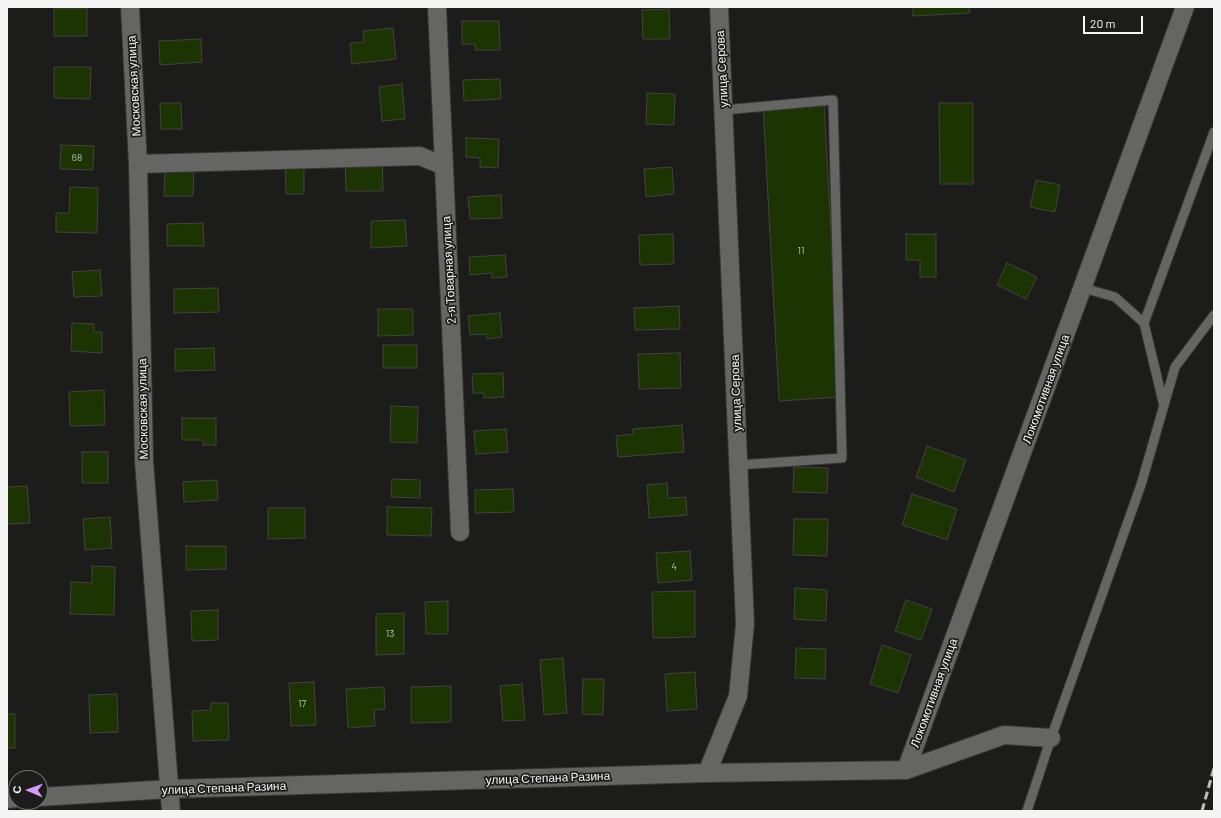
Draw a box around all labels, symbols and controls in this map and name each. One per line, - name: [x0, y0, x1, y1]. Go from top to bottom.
- scale bar: [1085, 8, 1145, 34]
- text: 20 m: [1090, 16, 1116, 30]
- street label: улица Серова: [713, 30, 731, 108]
- street label: Московская улица: [124, 35, 144, 137]
- house number: 68: [72, 152, 82, 164]
- street label: 2-я Товарная улица: [439, 216, 459, 324]
- house number: 11: [797, 245, 805, 257]
- street label: Локомотивная улица: [1020, 332, 1072, 446]
- street label: улица Серова: [727, 354, 745, 432]
- street label: Московская улица: [135, 358, 151, 460]
- house number: 4: [671, 561, 677, 573]
- house number: 13: [386, 628, 394, 640]
- street label: Локомотивная улица: [908, 636, 960, 750]
- house number: 17: [298, 698, 306, 710]
- street label: улица Степана Разина: [485, 769, 611, 787]
- north arrow: [8, 770, 48, 810]
- street label: улица Степана Разина: [161, 779, 287, 797]
- text: С: [10, 785, 23, 794]

